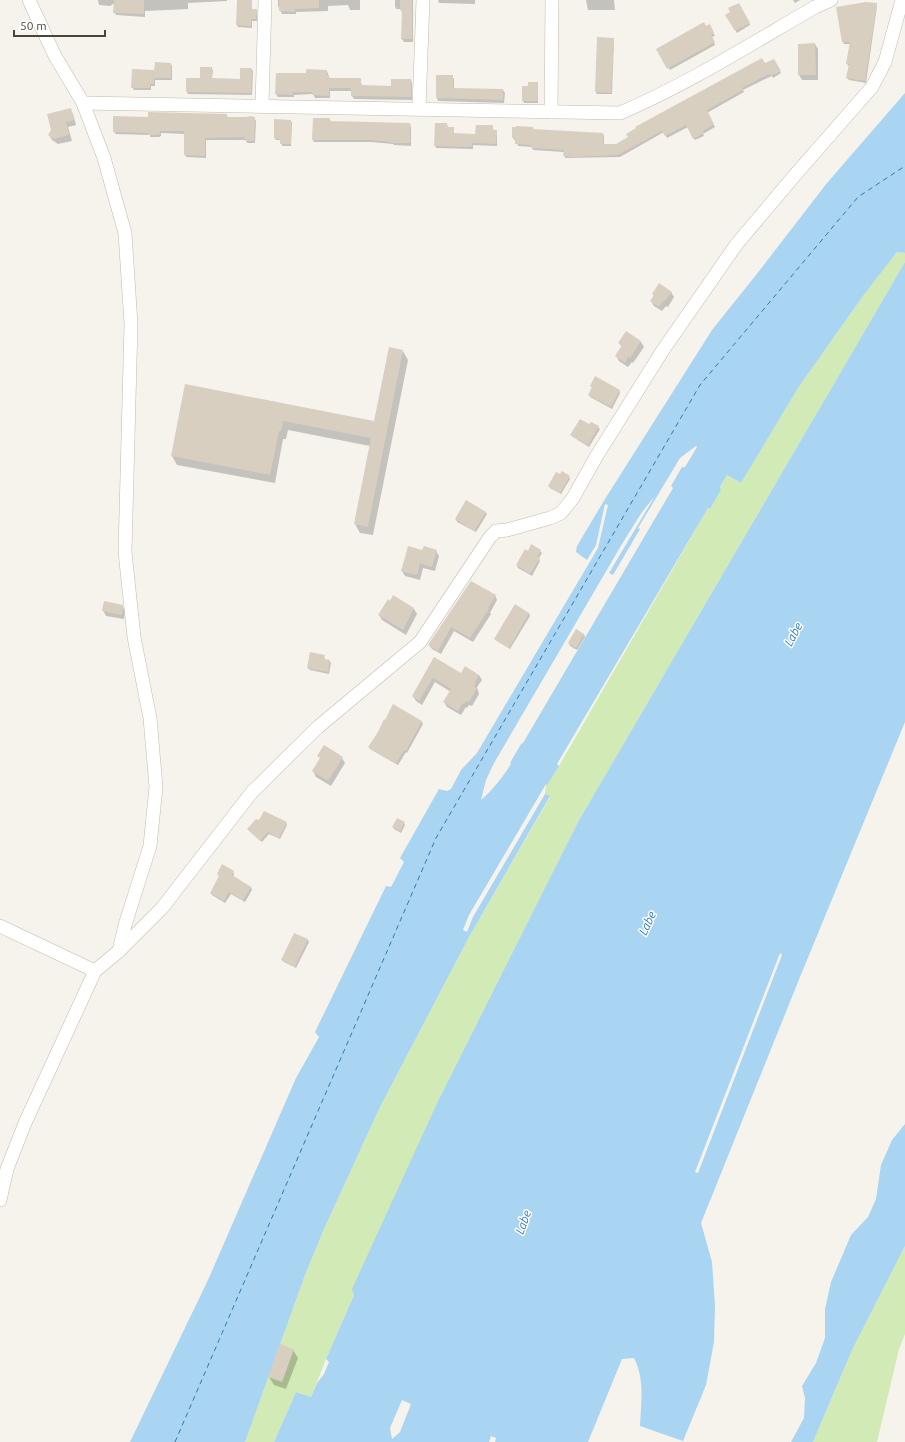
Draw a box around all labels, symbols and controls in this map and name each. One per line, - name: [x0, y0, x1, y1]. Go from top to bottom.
- scale bar: [14, 12, 105, 38]
- text: 50 m: [20, 19, 47, 32]
- water label: Labe: [782, 620, 804, 648]
- water label: Labe: [636, 909, 658, 937]
- water label: Labe: [513, 1208, 533, 1236]

